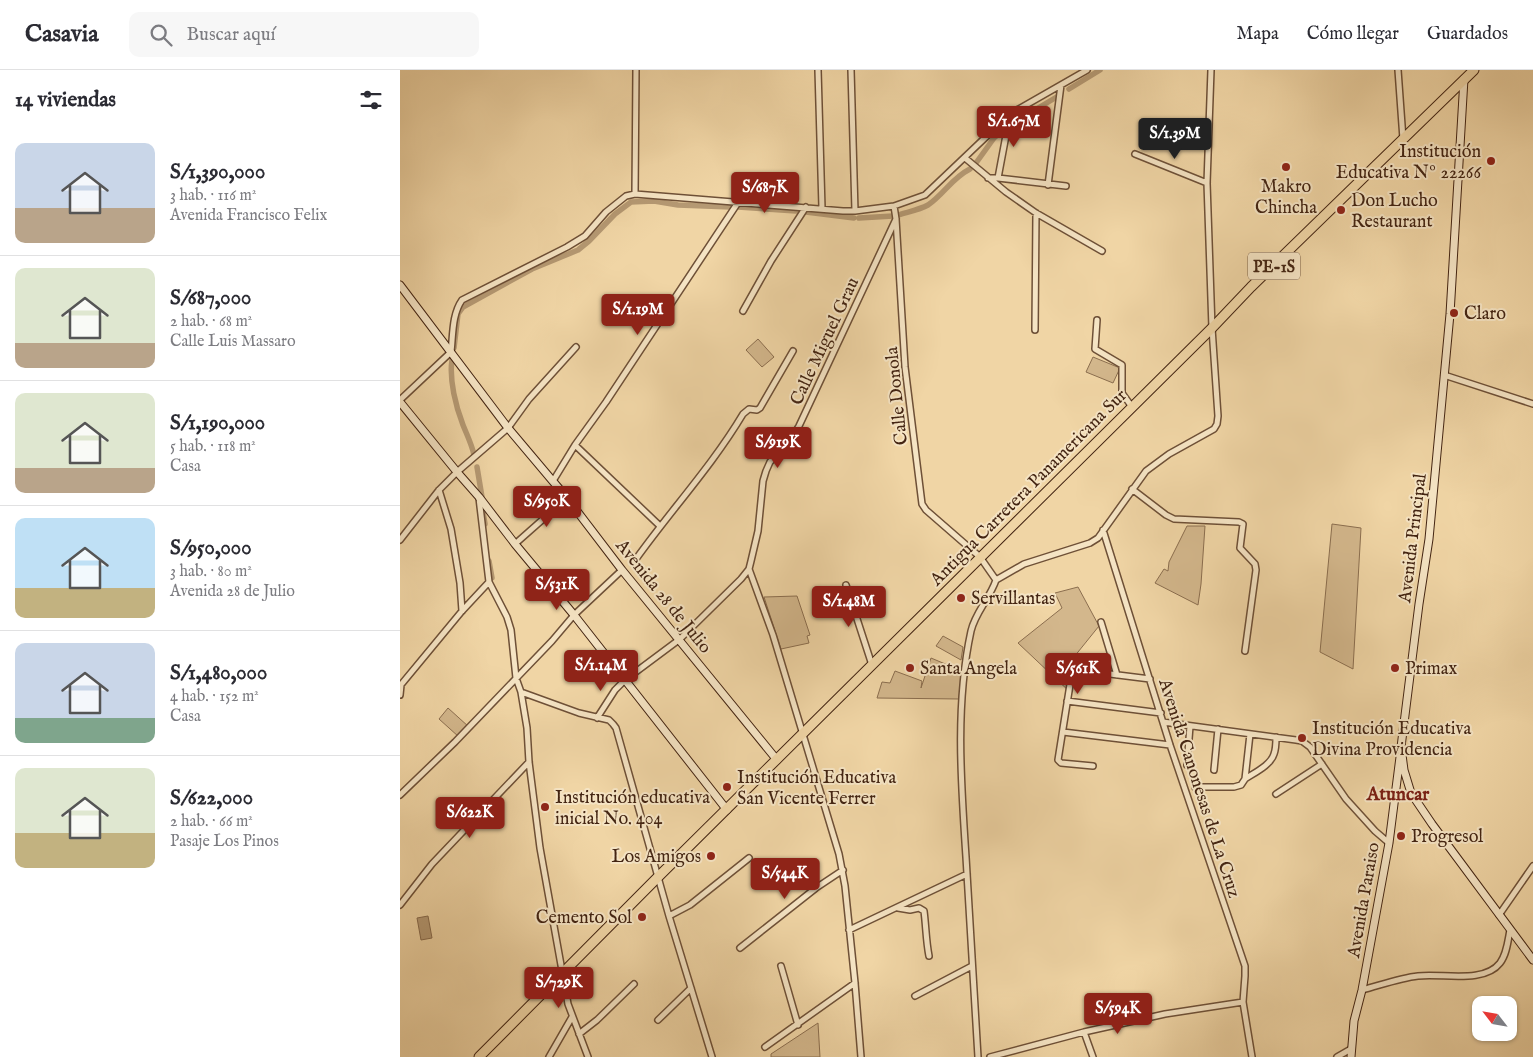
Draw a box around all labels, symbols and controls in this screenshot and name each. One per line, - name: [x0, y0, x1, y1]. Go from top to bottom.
- search box: [129, 12, 479, 57]
- text: Casavia: [25, 19, 99, 50]
- icon: search: [147, 21, 175, 49]
- text: Buscar aquí: [187, 23, 276, 47]
- text: Mapa: [1236, 23, 1279, 46]
- text: Cómo llegar: [1307, 23, 1399, 46]
- text: Guardados: [1427, 23, 1508, 46]
- icon: filters: [357, 86, 385, 114]
- text: 14 viviendas: [15, 87, 116, 114]
- pin: S/1.67M: [968, 106, 1060, 148]
- text: S/1.67M: [988, 112, 1040, 132]
- pin: S/1.39M: [1129, 118, 1221, 160]
- text: S/1.39M: [1149, 124, 1201, 144]
- place label: Institución Educativa Nº 22266: [1336, 141, 1481, 185]
- marker: Institución Educativa Nº 22266: [1485, 155, 1497, 167]
- text: S/1,390,000: [170, 159, 265, 186]
- marker: Makro Chincha: [1280, 161, 1292, 173]
- icon: home: [55, 163, 115, 223]
- pin: S/687K: [724, 172, 806, 214]
- place label: Makro Chincha: [1255, 176, 1317, 220]
- text: S/687K: [742, 178, 788, 198]
- text: 3 hab. · 116 m²: [170, 186, 256, 206]
- place label: Don Lucho Restaurant: [1351, 190, 1438, 234]
- marker: Don Lucho Restaurant: [1335, 204, 1347, 216]
- text: Avenida Francisco Felix: [170, 206, 327, 226]
- road number: PE-1S: [1248, 252, 1300, 280]
- street label: Calle Miguel Grau: [786, 274, 865, 409]
- text: S/687,000: [170, 285, 251, 312]
- icon: home: [55, 288, 115, 348]
- pin: S/1.19M: [592, 294, 684, 336]
- text: S/1.19M: [612, 300, 664, 320]
- place label: Claro: [1464, 303, 1506, 326]
- marker: Claro: [1448, 307, 1460, 319]
- text: 2 hab. · 68 m²: [170, 312, 252, 332]
- text: Calle Luis Massaro: [170, 332, 296, 352]
- street label: Calle Donola: [881, 345, 914, 446]
- street label: Antigua Carretera Panamericana Sur: [925, 384, 1133, 592]
- text: S/1,190,000: [170, 410, 265, 437]
- icon: home: [55, 413, 115, 473]
- pin: S/919K: [737, 426, 819, 469]
- text: S/919K: [755, 433, 801, 453]
- text: 5 hab. · 118 m²: [170, 437, 256, 457]
- text: Casa: [170, 457, 201, 477]
- street label: Avenida Principal: [1394, 472, 1433, 605]
- pin: S/950K: [506, 486, 588, 528]
- text: S/950K: [524, 492, 570, 512]
- street label: Avenida 28 de Julio: [609, 534, 716, 659]
- text: S/950,000: [170, 535, 251, 562]
- icon: home: [55, 538, 115, 598]
- text: 3 hab. · 80 m²: [170, 562, 252, 582]
- pin: S/531K: [516, 568, 598, 611]
- text: S/531K: [536, 575, 578, 595]
- text: Avenida 28 de Julio: [170, 582, 295, 602]
- pin: S/1.48M: [803, 586, 895, 628]
- place label: Servillantas: [971, 588, 1055, 611]
- text: S/1.48M: [823, 592, 875, 612]
- marker: Servillantas: [955, 592, 967, 604]
- pin: S/1.14M: [555, 650, 647, 692]
- pin: S/561K: [1037, 652, 1119, 695]
- text: S/1.14M: [575, 656, 627, 676]
- place label: Santa Angela: [920, 658, 1017, 681]
- place label: Primax: [1405, 658, 1458, 681]
- text: S/561K: [1056, 659, 1100, 679]
- text: S/1,480,000: [170, 660, 267, 687]
- marker: Santa Angela: [904, 662, 916, 674]
- marker: Primax: [1389, 662, 1401, 674]
- icon: home: [55, 663, 115, 723]
- street label: Avenida Canonesas de La Cruz: [1152, 675, 1245, 901]
- text: 4 hab. · 152 m²: [170, 687, 259, 707]
- text: Casa: [170, 707, 201, 727]
- place label: Institución Educativa Divina Providencia: [1312, 718, 1471, 762]
- marker: Institución Educativa Divina Providencia: [1296, 732, 1308, 744]
- place label: Institución Educativa San Vicente Ferrer: [737, 767, 896, 811]
- marker: Institución Educativa San Vicente Ferrer: [721, 781, 733, 793]
- district label: Atuncar: [1366, 783, 1430, 807]
- text: S/622,000: [170, 785, 253, 812]
- place label: Institución educativa inicial No. 404: [555, 787, 710, 831]
- icon: home: [55, 788, 115, 848]
- pin: S/622K: [429, 796, 511, 839]
- marker: Institución educativa inicial No. 404: [539, 801, 551, 813]
- text: S/622K: [447, 803, 493, 823]
- text: 2 hab. · 66 m²: [170, 812, 253, 832]
- place label: Progresol: [1411, 826, 1483, 849]
- marker: Progresol: [1395, 830, 1407, 842]
- text: Pasaje Los Pinos: [170, 832, 279, 852]
- street label: Avenida Paraiso: [1343, 840, 1386, 961]
- place label: Los Amigos: [611, 846, 701, 869]
- marker: Los Amigos: [705, 850, 717, 862]
- pin: S/544K: [744, 858, 826, 900]
- text: S/544K: [762, 864, 808, 884]
- place label: Cemento Sol: [536, 907, 632, 930]
- marker: Cemento Sol: [636, 911, 648, 923]
- pin: S/729K: [518, 966, 600, 1009]
- text: S/729K: [535, 973, 583, 993]
- pin: S/594K: [1077, 992, 1159, 1035]
- north arrow: [1472, 996, 1518, 1041]
- map controls: [1472, 996, 1517, 1041]
- text: S/594K: [1095, 999, 1141, 1019]

